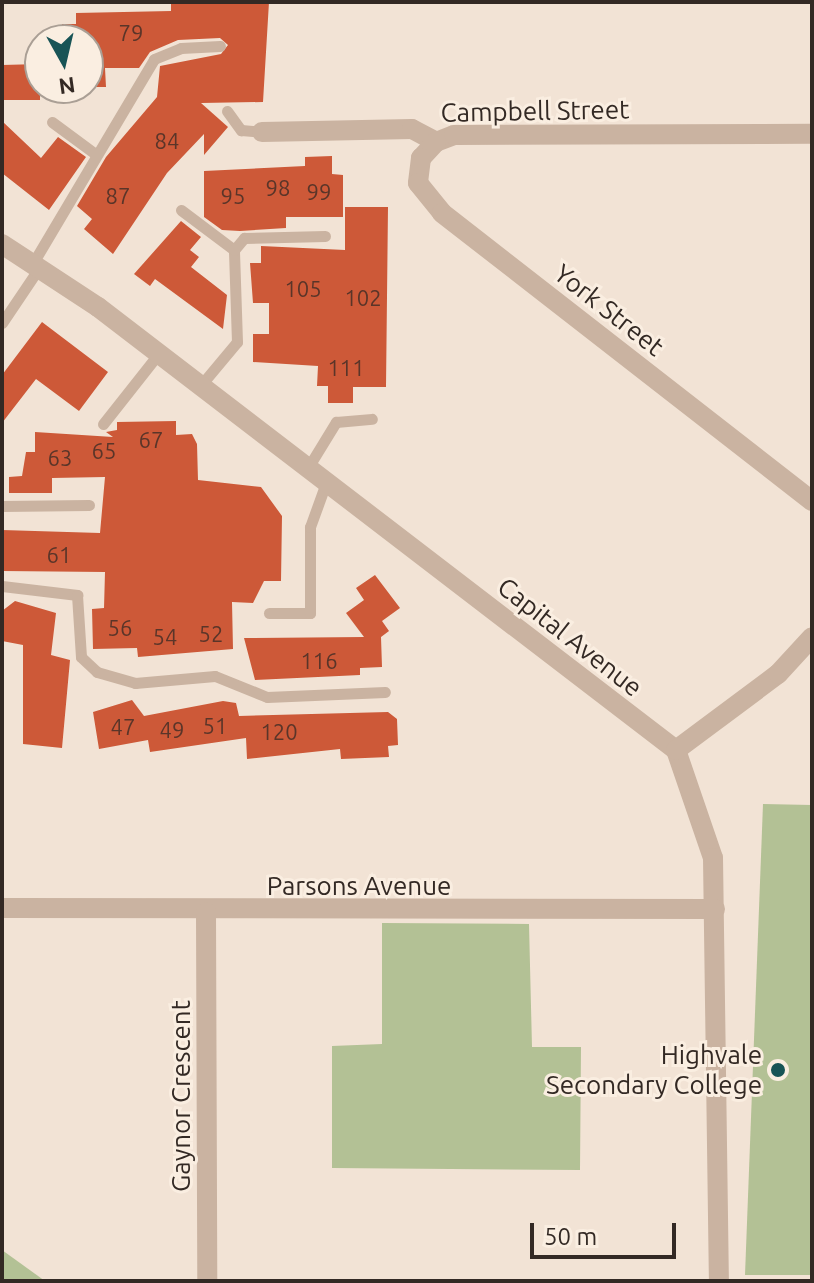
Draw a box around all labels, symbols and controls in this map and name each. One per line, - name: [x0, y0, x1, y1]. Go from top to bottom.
- house number: 79: [119, 20, 143, 46]
- north arrow: [24, 24, 104, 104]
- text: N: [57, 73, 77, 100]
- street label: Campbell Street: [440, 94, 630, 128]
- house number: 84: [155, 128, 179, 154]
- house number: 98: [266, 175, 290, 201]
- house number: 99: [307, 179, 331, 205]
- house number: 87: [106, 183, 130, 209]
- house number: 95: [221, 183, 245, 209]
- street label: York Street: [548, 257, 670, 363]
- house number: 105: [284, 276, 322, 302]
- house number: 102: [344, 285, 382, 311]
- house number: 111: [327, 355, 365, 381]
- house number: 67: [139, 427, 163, 453]
- house number: 65: [92, 438, 116, 464]
- house number: 63: [48, 445, 72, 471]
- house number: 61: [47, 542, 71, 568]
- street label: Capital Avenue: [492, 571, 648, 703]
- house number: 56: [108, 615, 132, 641]
- house number: 52: [199, 621, 223, 647]
- house number: 54: [153, 624, 177, 650]
- house number: 116: [300, 648, 338, 674]
- house number: 51: [203, 713, 227, 739]
- house number: 47: [111, 714, 135, 740]
- house number: 49: [160, 717, 184, 743]
- house number: 120: [260, 719, 298, 745]
- street label: Parsons Avenue: [267, 870, 451, 902]
- street label: Gaynor Crescent: [165, 1000, 197, 1192]
- place label: Highvale Secondary College: [546, 1039, 762, 1100]
- marker: Highvale Secondary College: [769, 1061, 787, 1079]
- scale bar: [534, 1207, 680, 1257]
- text: 50 m: [544, 1223, 597, 1250]

